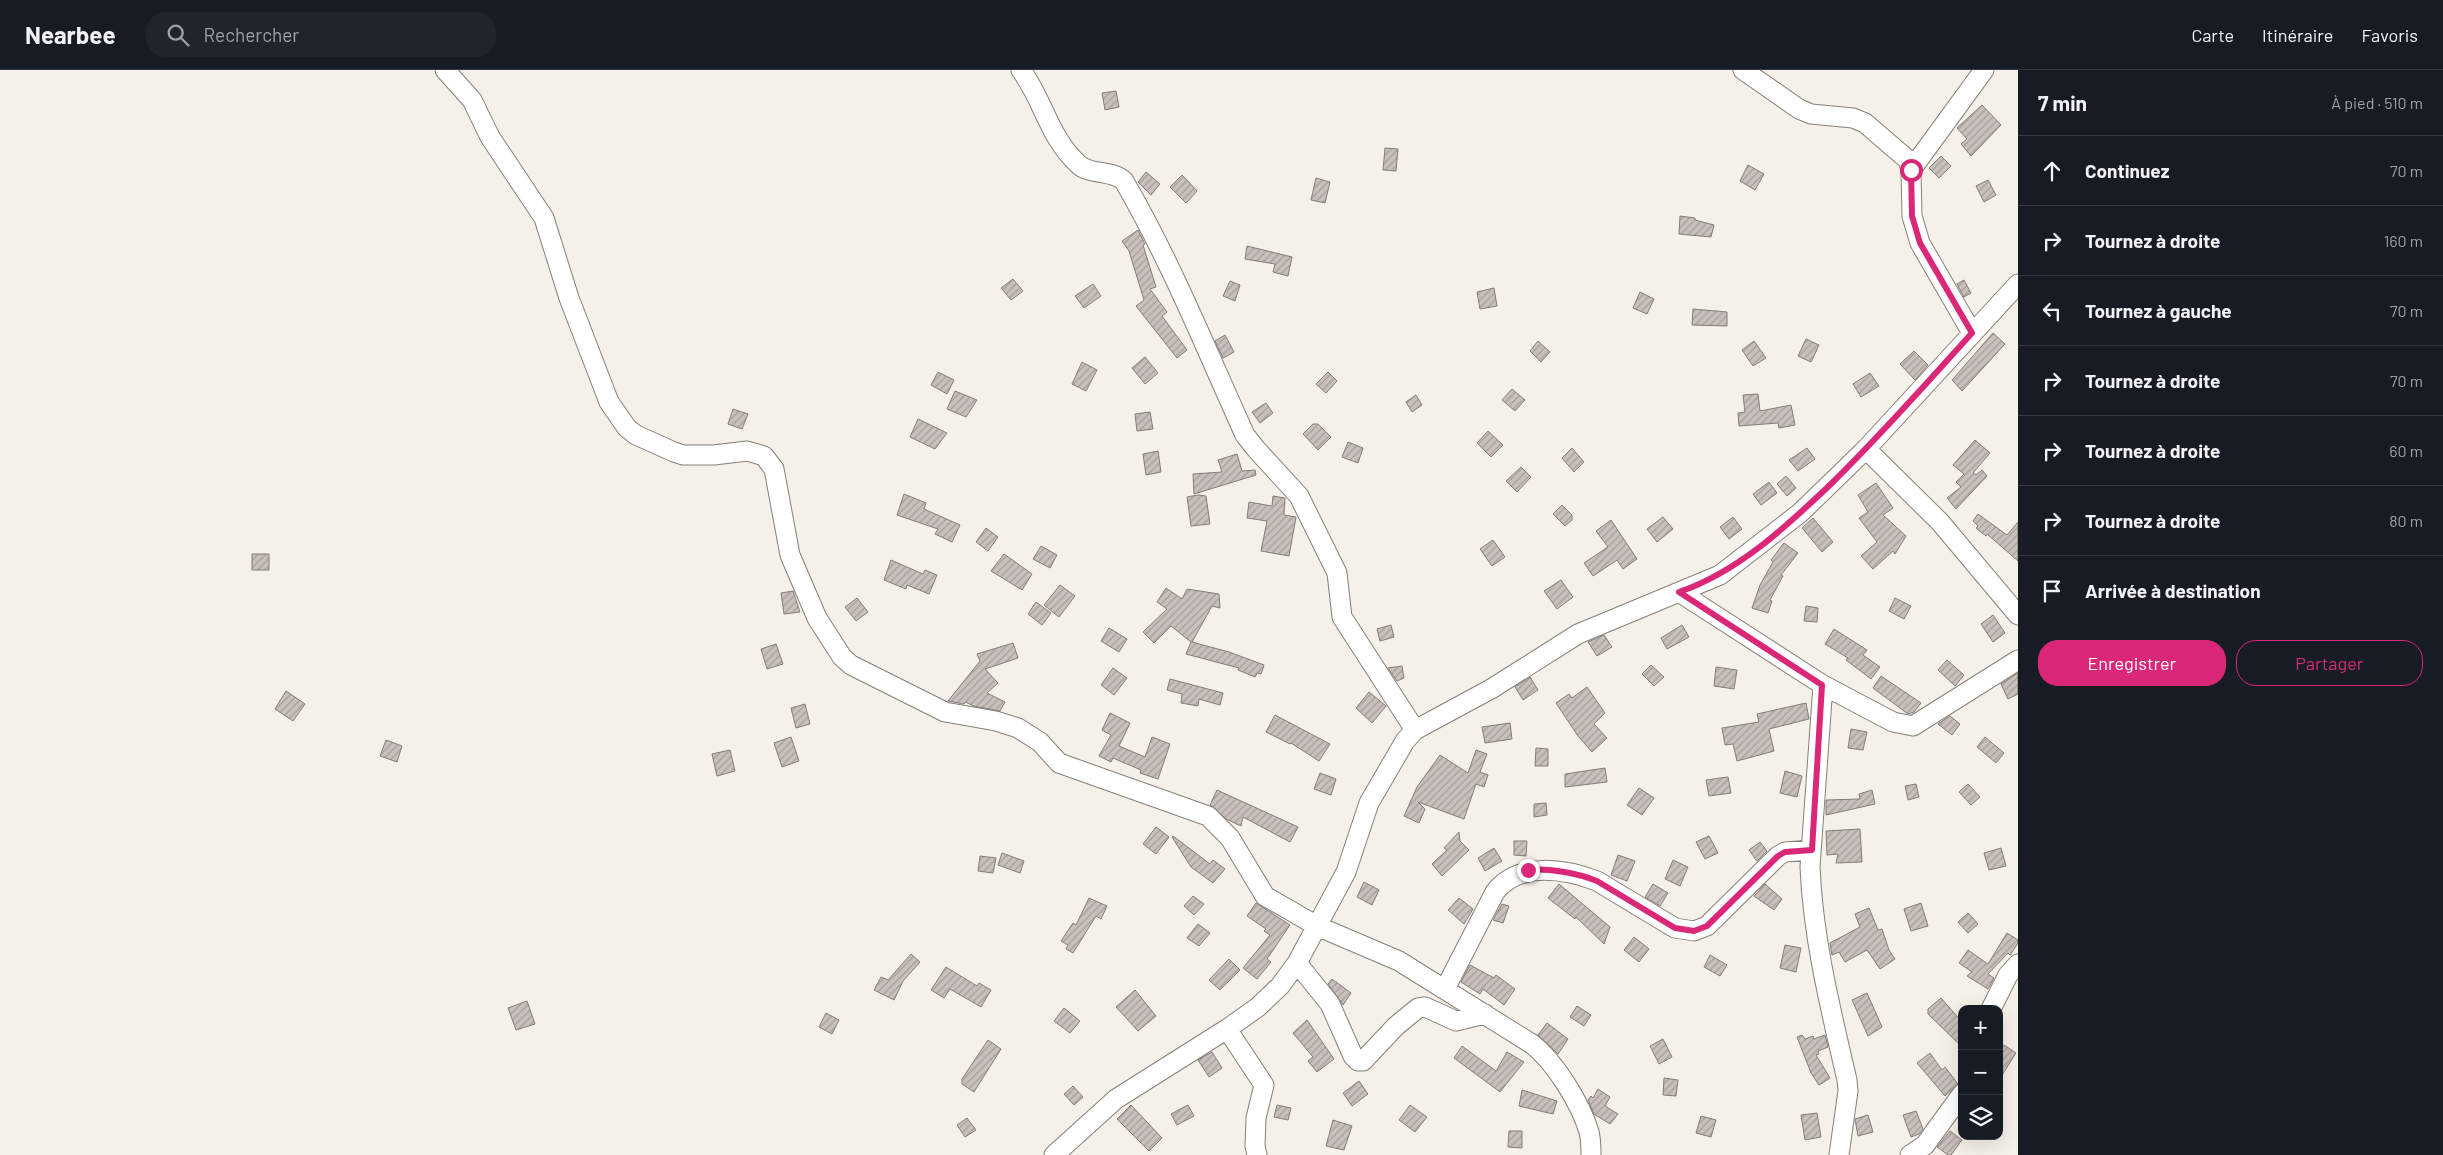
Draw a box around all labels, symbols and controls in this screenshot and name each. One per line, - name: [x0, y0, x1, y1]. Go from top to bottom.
- search box: [146, 12, 496, 57]
- text: Nearbee: [25, 20, 116, 49]
- icon: search: [164, 21, 192, 49]
- text: Rechercher: [204, 23, 299, 46]
- text: Carte: [2191, 24, 2234, 46]
- text: Itinéraire: [2262, 24, 2333, 46]
- text: Favoris: [2361, 24, 2418, 46]
- text: 7 min: [2038, 90, 2087, 115]
- text: À pied · 510 m: [2331, 93, 2423, 112]
- icon: ahead: [2038, 157, 2066, 185]
- route start: [1900, 159, 1923, 182]
- text: Continuez: [2085, 159, 2169, 182]
- text: 70 m: [2390, 161, 2423, 180]
- icon: right: [2038, 227, 2066, 255]
- text: Tournez à droite: [2085, 229, 2221, 252]
- text: 160 m: [2384, 231, 2423, 250]
- icon: left: [2038, 297, 2066, 325]
- text: Tournez à gauche: [2085, 299, 2232, 322]
- text: 70 m: [2390, 301, 2423, 320]
- icon: right: [2038, 367, 2066, 395]
- text: Tournez à droite: [2085, 369, 2221, 392]
- text: 70 m: [2390, 371, 2423, 390]
- icon: right: [2038, 437, 2066, 465]
- text: Tournez à droite: [2085, 439, 2221, 462]
- text: 60 m: [2389, 441, 2423, 460]
- icon: right: [2038, 507, 2066, 535]
- text: Tournez à droite: [2085, 509, 2221, 532]
- text: 80 m: [2389, 511, 2423, 530]
- icon: arrive: [2038, 577, 2066, 605]
- text: Arrivée à destination: [2085, 579, 2261, 602]
- button: Enregistrer: [2038, 640, 2226, 686]
- button: Partager: [2236, 640, 2423, 686]
- route end: [1517, 859, 1540, 882]
- map controls: [1958, 1005, 2003, 1140]
- button: +: [1958, 1005, 2003, 1050]
- button: −: [1958, 1050, 2003, 1095]
- button: layers: [1958, 1095, 2003, 1140]

